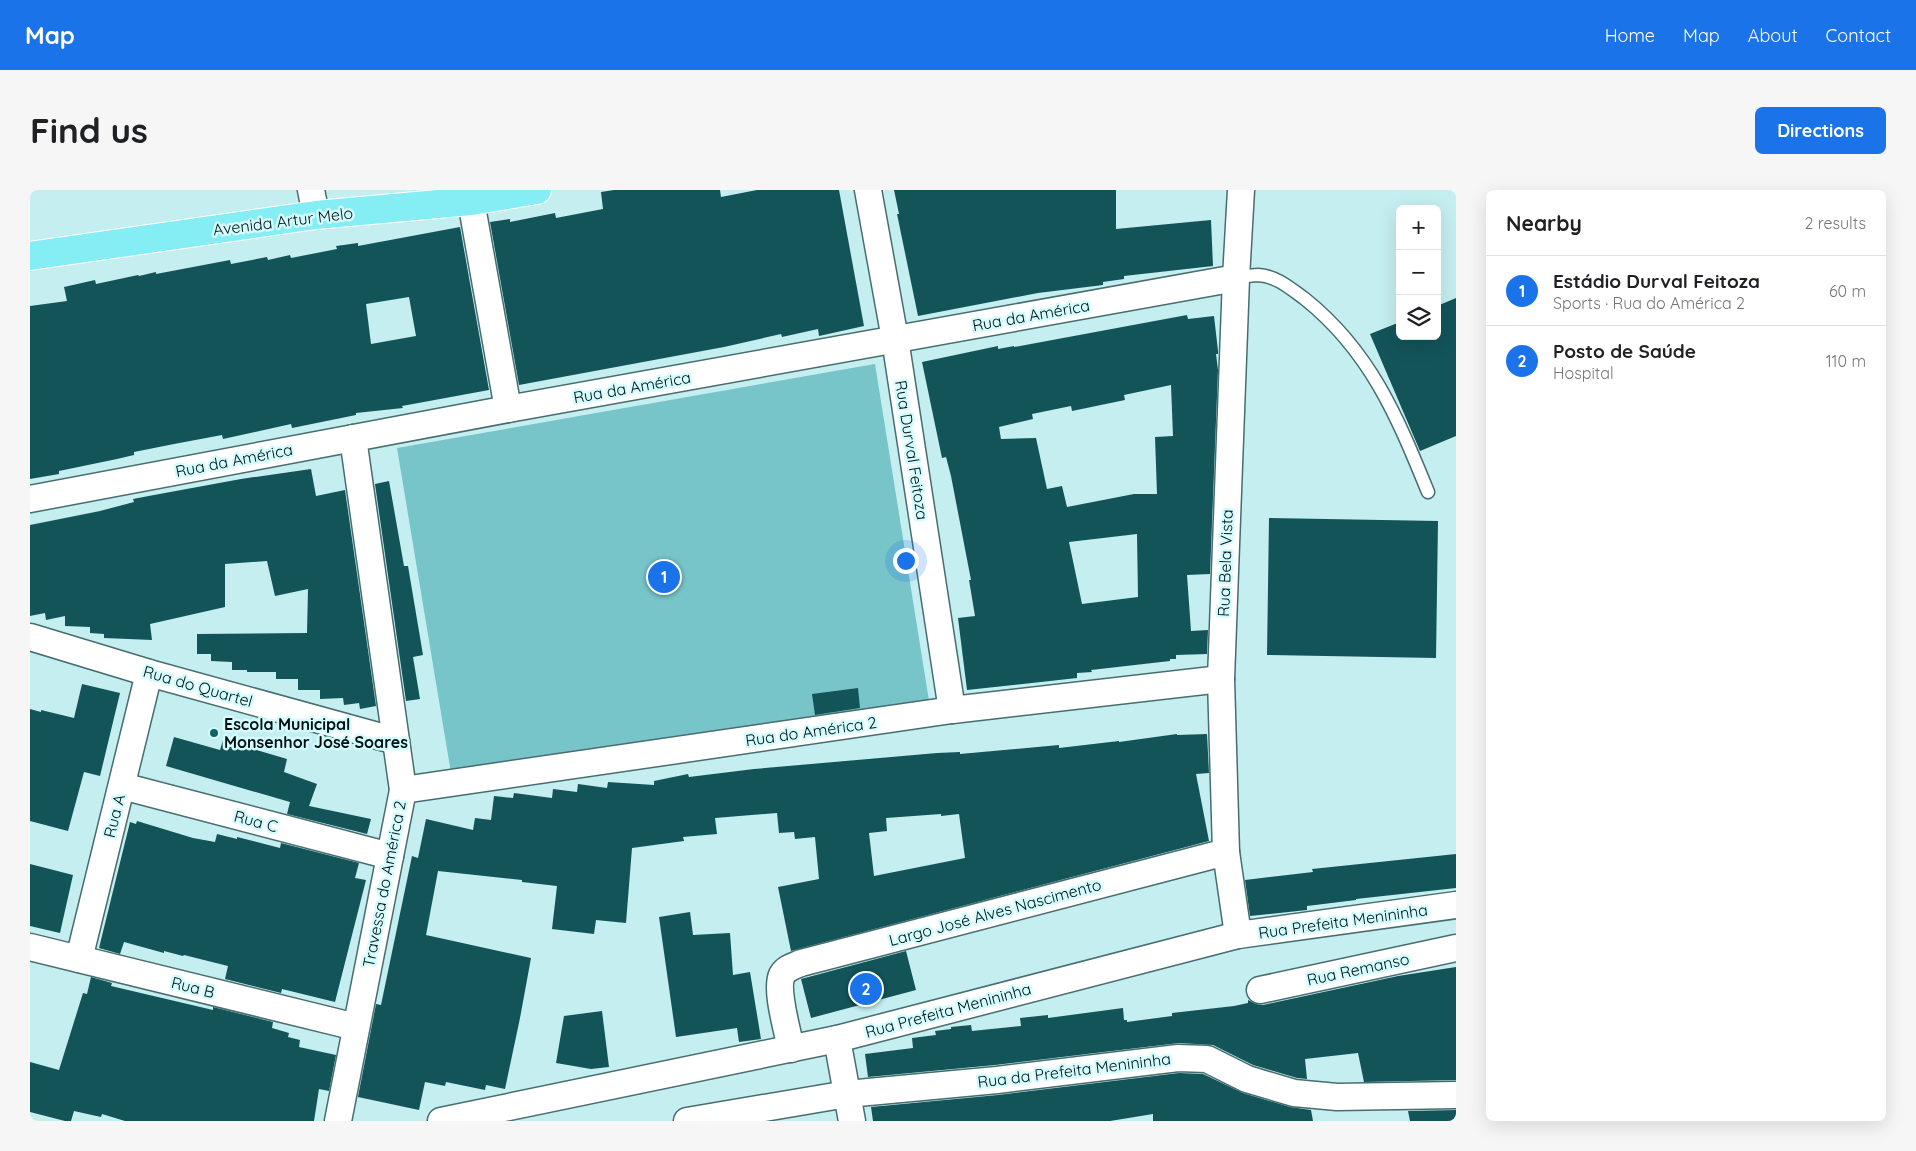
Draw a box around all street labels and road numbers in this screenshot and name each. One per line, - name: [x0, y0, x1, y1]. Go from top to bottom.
- street label: Avenida Artur Melo: [212, 202, 354, 240]
- street label: Rua da América: [971, 295, 1091, 335]
- street label: Rua da América: [572, 367, 692, 407]
- street label: Rua Durval Feitoza: [891, 379, 933, 521]
- street label: Rua da América: [174, 439, 294, 481]
- street label: Rua Bela Vista: [1213, 509, 1237, 617]
- street label: Rua do Quartel: [141, 661, 255, 711]
- street label: Rua do América 2: [744, 712, 878, 750]
- street label: Rua A: [99, 792, 129, 840]
- street label: Travessa do América 2: [358, 799, 410, 969]
- street label: Rua C: [232, 806, 280, 836]
- street label: Largo José Alves Nascimento: [887, 874, 1103, 950]
- street label: Rua Prefeita Menininha: [1257, 899, 1429, 943]
- street label: Rua Remanso: [1305, 948, 1411, 990]
- street label: Rua B: [169, 972, 217, 1002]
- street label: Rua Prefeita Menininha: [863, 978, 1033, 1042]
- street label: Rua da Prefeita Menininha: [976, 1048, 1172, 1092]

